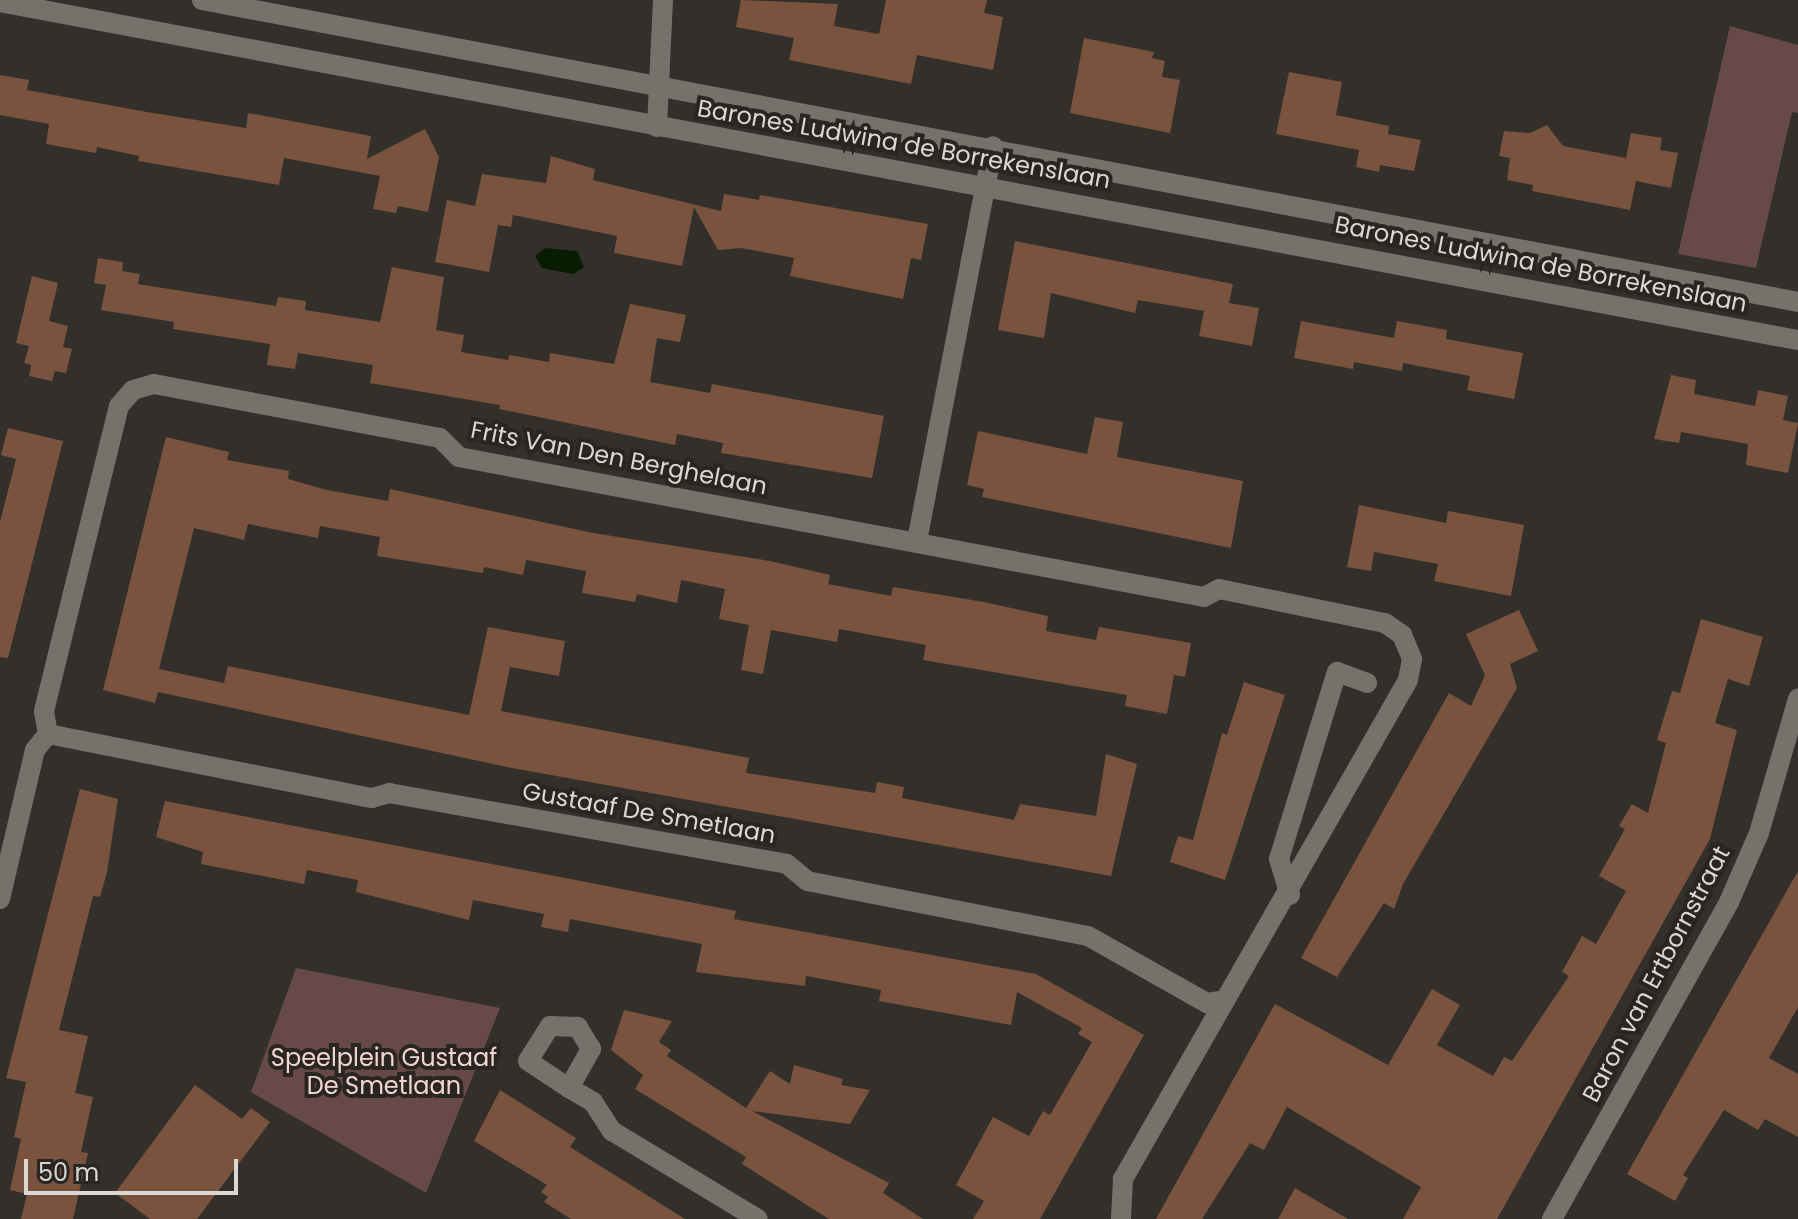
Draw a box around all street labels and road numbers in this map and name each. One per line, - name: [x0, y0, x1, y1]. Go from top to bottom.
- street label: Barones Ludwina de Borrekenslaan: [695, 93, 1113, 195]
- street label: Barones Ludwina de Borrekenslaan: [1333, 210, 1749, 318]
- street label: Frits Van Den Berghelaan: [468, 415, 770, 501]
- street label: Gustaaf De Smetlaan: [520, 777, 778, 849]
- street label: Baron van Ertbornstraat: [1576, 841, 1736, 1107]

